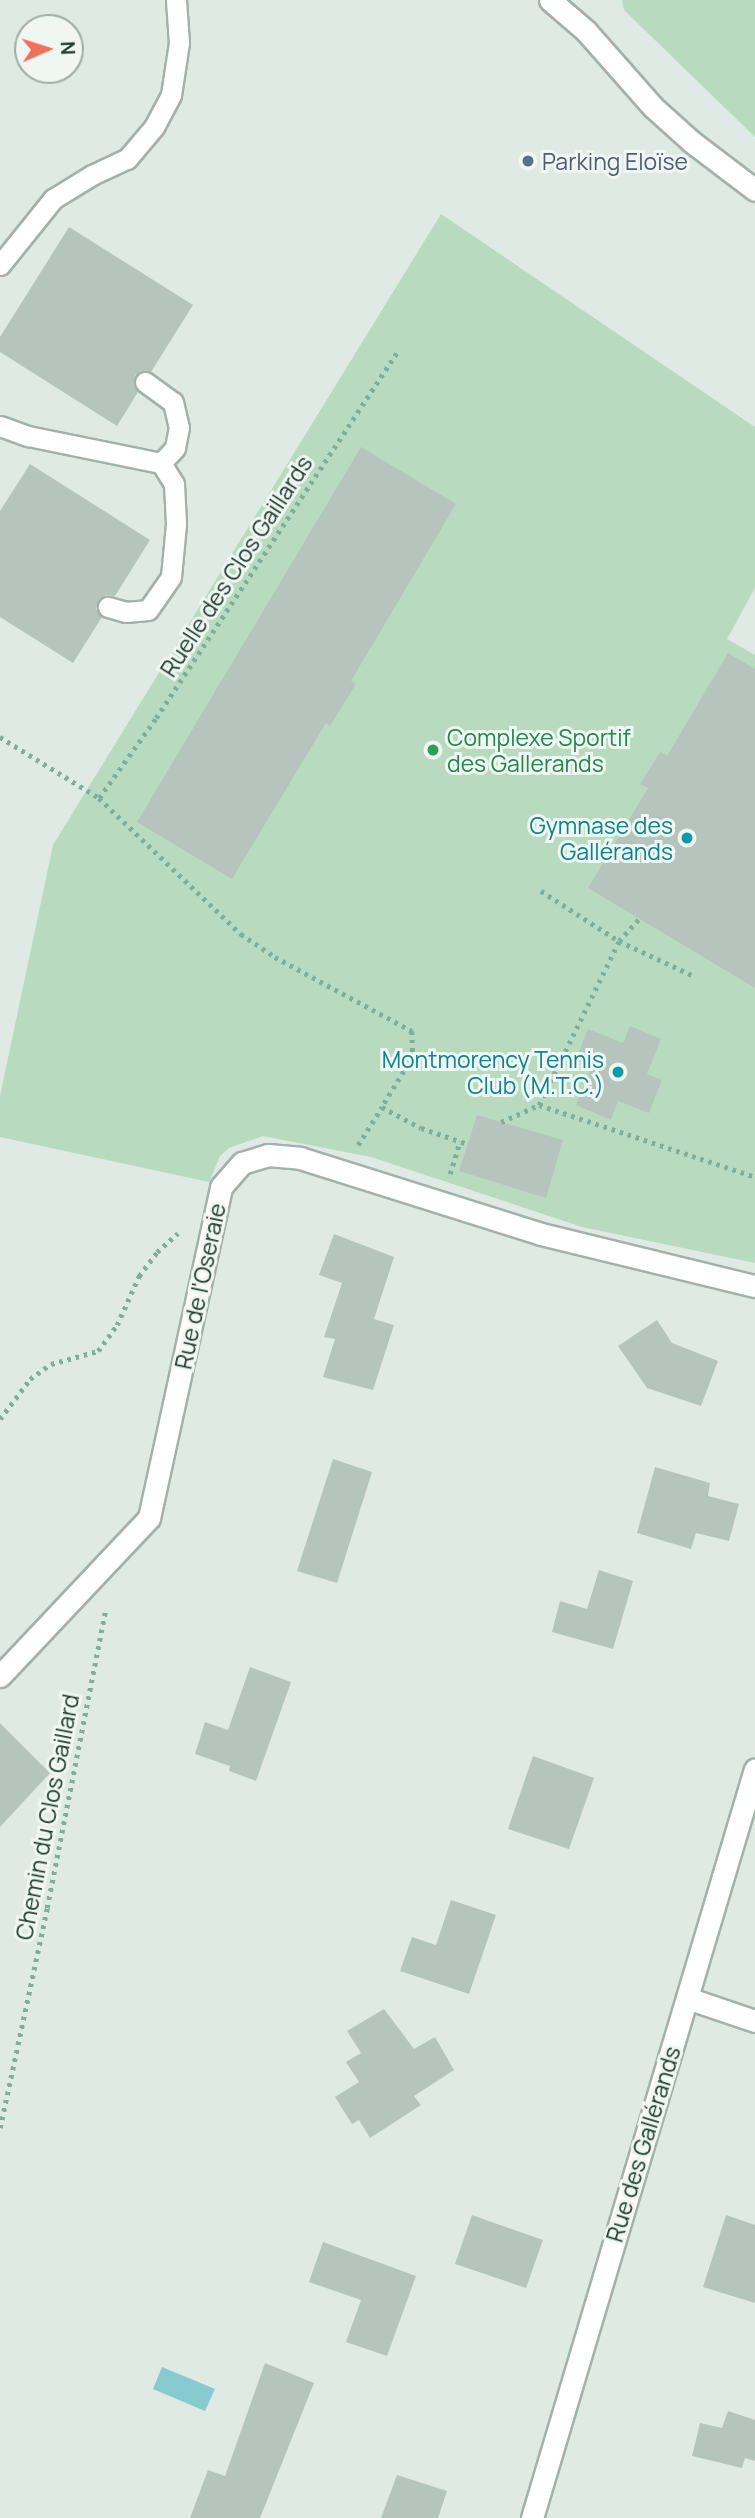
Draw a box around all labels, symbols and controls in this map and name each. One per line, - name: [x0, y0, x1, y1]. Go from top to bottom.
- north arrow: [14, 14, 84, 84]
- text: N: [55, 41, 81, 56]
- place label: Parking Eloïse: [542, 147, 688, 175]
- marker: Parking Eloïse: [520, 153, 536, 169]
- street label: Ruelle des Clos Gaillards: [154, 450, 318, 682]
- place label: Complexe Sportif des Gallerands: [447, 723, 631, 777]
- marker: Complexe Sportif des Gallerands: [425, 742, 441, 758]
- place label: Gymnase des Gallérands: [529, 811, 673, 865]
- marker: Gymnase des Gallérands: [679, 830, 695, 846]
- place label: Montmorency Tennis Club (M.T.C.): [382, 1045, 604, 1099]
- marker: Montmorency Tennis Club (M.T.C.): [610, 1064, 626, 1080]
- street label: Rue de l'Oseraie: [169, 1200, 231, 1372]
- street label: Chemin du Clos Gaillard: [10, 1692, 84, 1942]
- street label: Rue des Gallérands: [600, 2043, 686, 2245]

